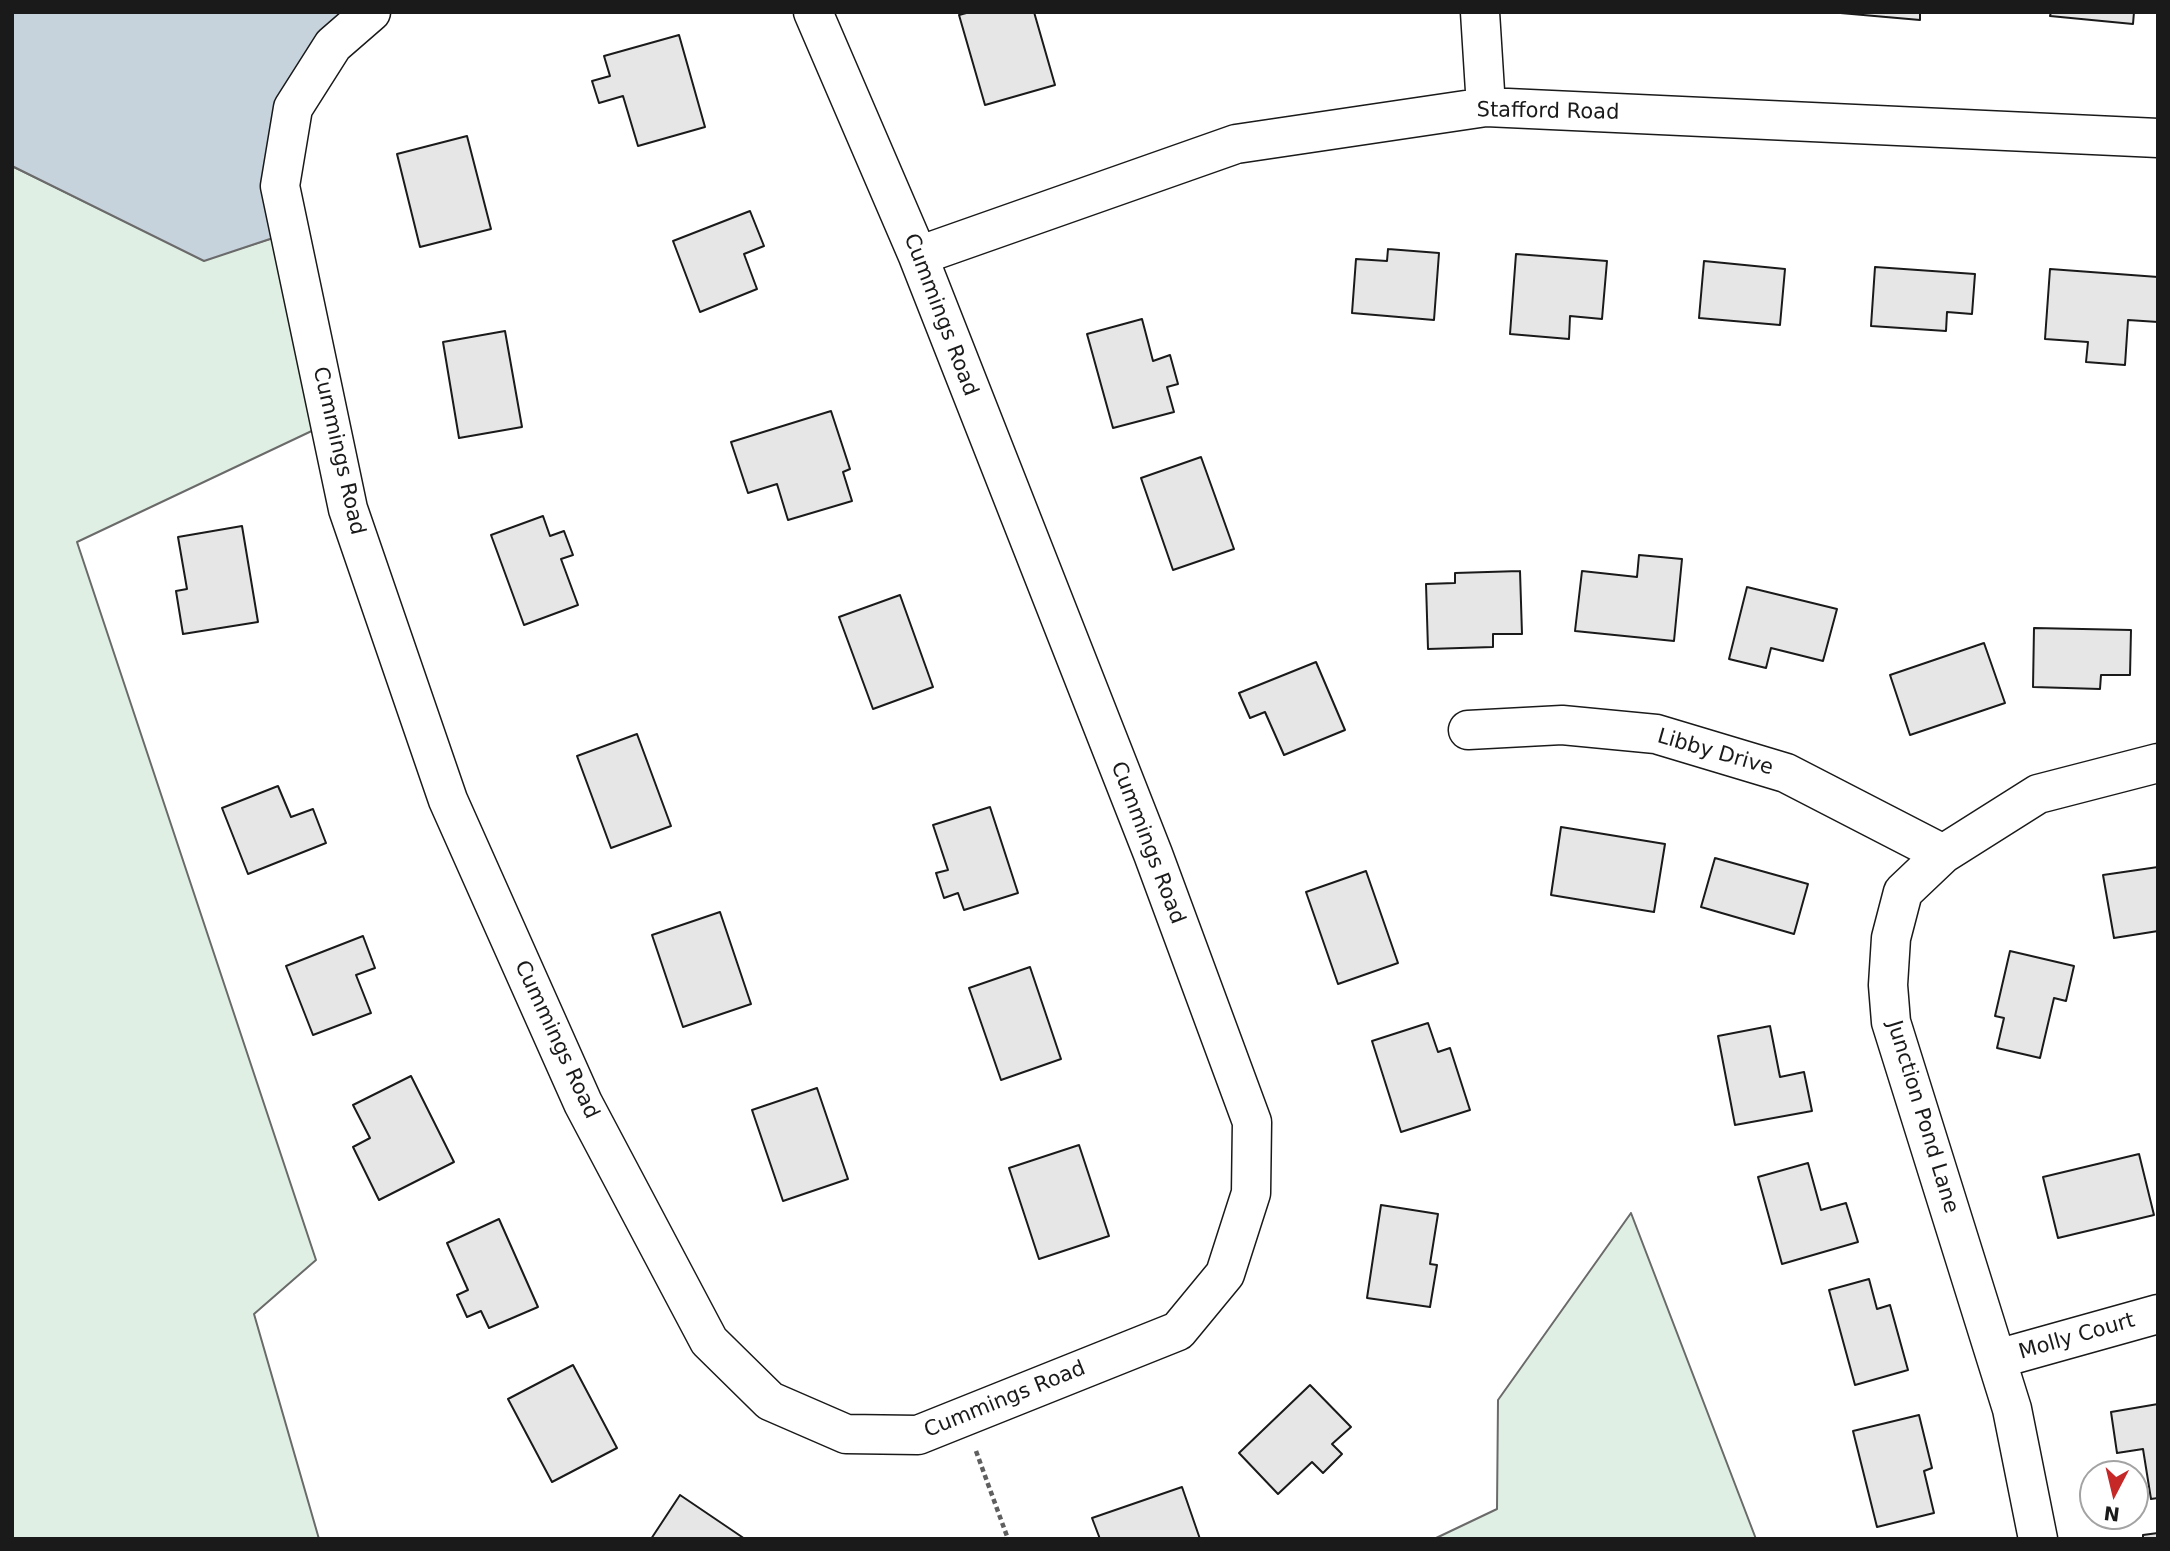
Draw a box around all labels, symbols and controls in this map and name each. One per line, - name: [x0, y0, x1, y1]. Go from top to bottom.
- street label: Stafford Road: [1476, 98, 1620, 126]
- street label: Cummings Road: [897, 230, 983, 400]
- street label: Cummings Road: [306, 365, 370, 537]
- street label: Libby Drive: [1654, 724, 1776, 782]
- street label: Cummings Road: [1104, 758, 1190, 928]
- street label: Cummings Road: [508, 957, 604, 1123]
- street label: Junction Pond Lane: [1881, 1018, 1963, 1216]
- street label: Molly Court: [2016, 1308, 2138, 1366]
- street label: Cummings Road: [921, 1356, 1089, 1444]
- north arrow: [2079, 1460, 2149, 1530]
- text: N: [2102, 1502, 2121, 1526]

